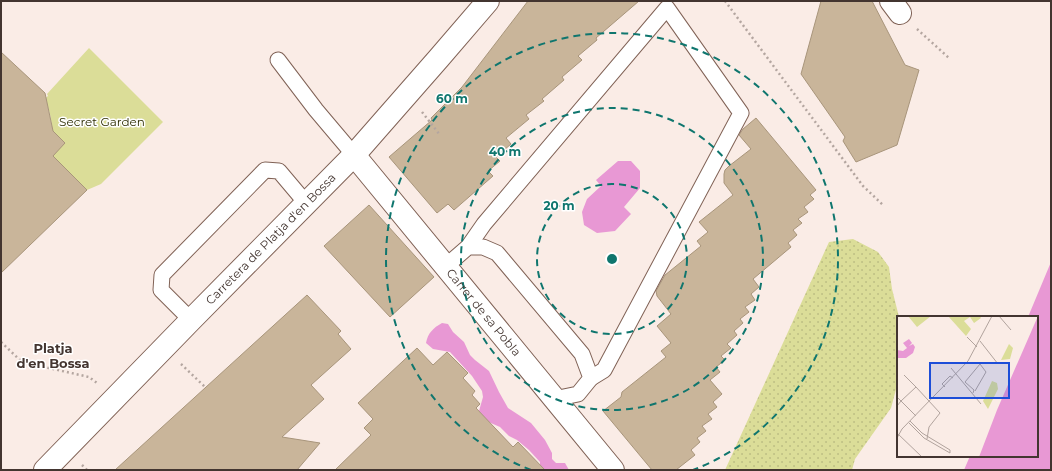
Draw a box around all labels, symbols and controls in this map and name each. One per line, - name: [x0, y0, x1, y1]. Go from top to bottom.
- text: 60 m: [436, 91, 468, 106]
- park label: Secret Garden: [59, 114, 145, 129]
- text: 40 m: [489, 144, 521, 159]
- street label: Carretera de Platja d'en Bossa: [202, 170, 339, 308]
- text: 20 m: [543, 198, 575, 213]
- centre of rings: [605, 252, 619, 266]
- street label: Carrer de sa Pobla: [443, 265, 524, 359]
- inset map: [897, 316, 1038, 457]
- district label: Platja d'en Bossa: [17, 340, 89, 371]

